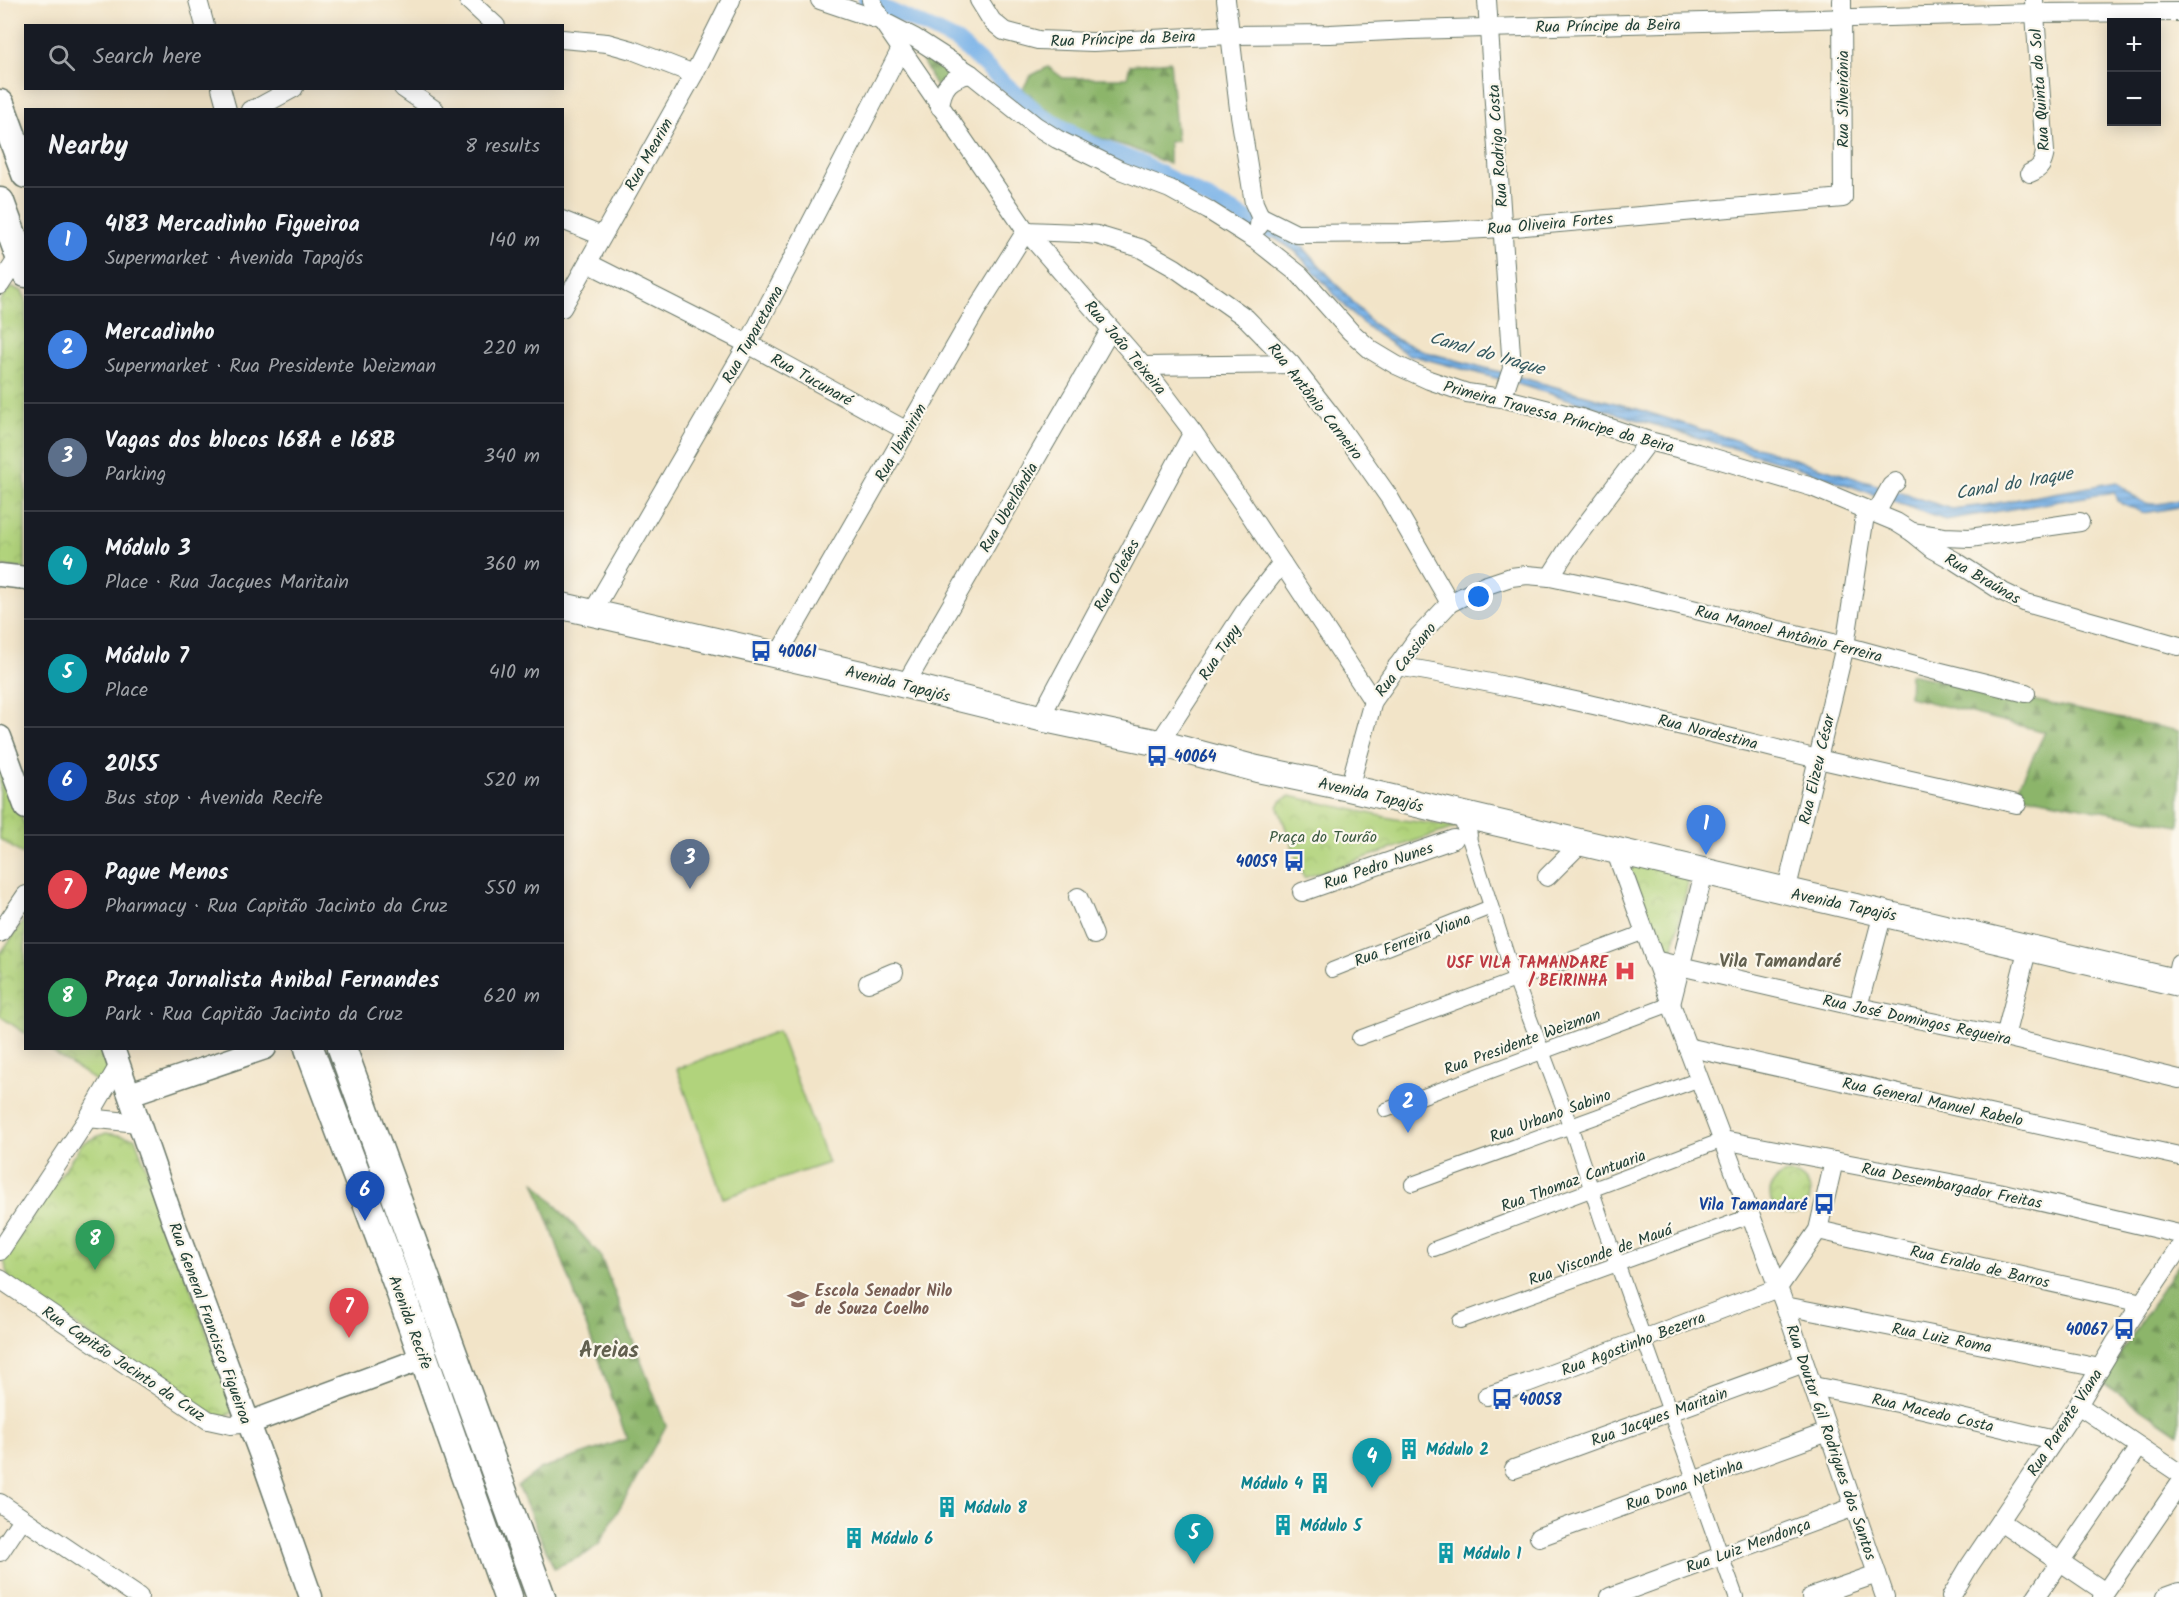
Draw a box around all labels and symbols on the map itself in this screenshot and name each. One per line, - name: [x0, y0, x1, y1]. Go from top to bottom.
- street label: Rua Príncipe da Beira: [1535, 13, 1681, 40]
- street label: Rua Príncipe da Beira: [1050, 24, 1196, 55]
- street label: Rua Quinta do Sol: [2024, 28, 2057, 152]
- street label: Rua Silveirânia: [1831, 50, 1856, 148]
- street label: Rua Rodrigo Costa: [1482, 84, 1515, 208]
- street label: Rua Mearim: [618, 114, 680, 196]
- street label: Rua Oliveira Fortes: [1486, 207, 1614, 242]
- street label: Rua Tuparetama: [716, 281, 791, 388]
- street label: Rua João Teixeira: [1078, 295, 1172, 401]
- water label: Canal do Iraque: [1426, 324, 1549, 385]
- street label: Rua Antônio Carneiro: [1261, 338, 1369, 466]
- street label: Rua Tucunaré: [766, 347, 858, 414]
- street label: Primeira Travessa Príncipe da Beira: [1440, 375, 1677, 460]
- street label: Rua Ibimirim: [869, 399, 934, 486]
- street label: Rua Uberlândia: [973, 458, 1045, 558]
- water label: Canal do Iraque: [1953, 460, 2077, 509]
- street label: Rua Orleães: [1088, 535, 1147, 616]
- street label: Rua Braúnas: [1939, 547, 2025, 611]
- your location: [1464, 582, 1493, 611]
- street label: Rua Manoel Antônio Ferreira: [1692, 599, 1885, 670]
- street label: Rua Cassiano: [1369, 617, 1443, 703]
- street label: Rua Tupy: [1193, 619, 1248, 686]
- bus stop icon: 40061: [749, 639, 773, 663]
- place label: 40061: [778, 640, 817, 665]
- street label: Avenida Tapajós: [843, 659, 953, 710]
- street label: Rua Nordestina: [1655, 708, 1760, 757]
- street label: Rua Elizeu César: [1793, 710, 1843, 827]
- bus stop icon: 40064: [1145, 744, 1169, 768]
- place label: 40064: [1174, 745, 1217, 770]
- street label: Avenida Tapajós: [1316, 771, 1426, 820]
- pin: 1: [1686, 806, 1726, 855]
- park label: Praça do Tourão: [1269, 825, 1377, 850]
- street label: Rua Pedro Nunes: [1320, 836, 1437, 897]
- pin: 3: [670, 840, 710, 889]
- bus stop icon: 40059: [1282, 849, 1306, 873]
- place label: 40059: [1236, 850, 1277, 875]
- street label: Avenida Tapajós: [1789, 882, 1899, 929]
- street label: Rua Ferreira Viana: [1351, 907, 1475, 974]
- district label: Vila Tamandaré: [1719, 948, 1842, 977]
- place label: USF VILA TAMANDARE / BEIRINHA: [1446, 951, 1609, 994]
- hospital icon: USF VILA TAMANDARE / BEIRINHA: [1613, 959, 1637, 983]
- street label: Rua José Domingos Regueira: [1820, 988, 2013, 1053]
- street label: Rua Presidente Weizman: [1440, 1002, 1605, 1082]
- street label: Rua General Manuel Rabelo: [1840, 1071, 2025, 1134]
- street label: Rua Urbano Sabino: [1486, 1083, 1615, 1150]
- pin: 2: [1388, 1084, 1428, 1133]
- street label: Rua Thomaz Cantuaria: [1498, 1144, 1650, 1219]
- street label: Rua Desembargador Freitas: [1859, 1157, 2044, 1216]
- pin: 6: [346, 1172, 385, 1221]
- bus stop icon: Vila Tamandaré: [1812, 1192, 1836, 1216]
- place label: Vila Tamandaré: [1699, 1193, 1808, 1218]
- street label: Rua Visconde de Mauá: [1525, 1217, 1677, 1293]
- street label: Rua General Francisco Figueiroa: [161, 1219, 258, 1428]
- pin: 8: [76, 1220, 115, 1270]
- street label: Rua Eraldo de Barros: [1907, 1239, 2052, 1296]
- street label: Avenida Recife: [381, 1272, 438, 1373]
- place label: Escola Senador Nilo de Souza Coelho: [815, 1279, 952, 1322]
- school or university icon: Escola Senador Nilo de Souza Coelho: [786, 1287, 810, 1311]
- pin: 7: [330, 1288, 368, 1338]
- street label: Rua Capitão Jacinto da Cruz: [36, 1300, 210, 1428]
- street label: Rua Agostinho Bezerra: [1558, 1305, 1709, 1383]
- street label: Rua Luiz Roma: [1890, 1317, 1994, 1360]
- bus stop icon: 40067: [2112, 1317, 2136, 1341]
- place label: 40067: [2066, 1318, 2107, 1343]
- street label: Rua Doutor Gil Rodrigues dos Santos: [1778, 1321, 1883, 1564]
- district label: Areias: [579, 1334, 640, 1369]
- street label: Rua Parente Viana: [2021, 1364, 2109, 1482]
- street label: Rua Jacques Maritain: [1588, 1381, 1731, 1454]
- bus stop icon: 40058: [1490, 1387, 1514, 1411]
- street label: Rua Macedo Costa: [1869, 1387, 1996, 1440]
- place label: 40058: [1519, 1388, 1562, 1413]
- building icon: Módulo 2: [1397, 1437, 1421, 1461]
- pin: 4: [1352, 1438, 1392, 1488]
- place label: Módulo 2: [1426, 1438, 1489, 1463]
- street label: Rua Dona Netinha: [1622, 1453, 1747, 1518]
- building icon: Módulo 4: [1308, 1471, 1332, 1495]
- place label: Módulo 4: [1241, 1472, 1303, 1497]
- building icon: Módulo 8: [935, 1495, 959, 1519]
- place label: Módulo 8: [964, 1496, 1027, 1521]
- street label: Rua Luiz Mendonça: [1682, 1512, 1815, 1581]
- building icon: Módulo 5: [1271, 1513, 1295, 1537]
- pin: 5: [1174, 1514, 1214, 1564]
- place label: Módulo 5: [1300, 1514, 1363, 1539]
- building icon: Módulo 6: [842, 1526, 866, 1550]
- place label: Módulo 6: [871, 1527, 933, 1552]
- building icon: Módulo 1: [1434, 1541, 1458, 1565]
- place label: Módulo 1: [1463, 1542, 1521, 1567]

